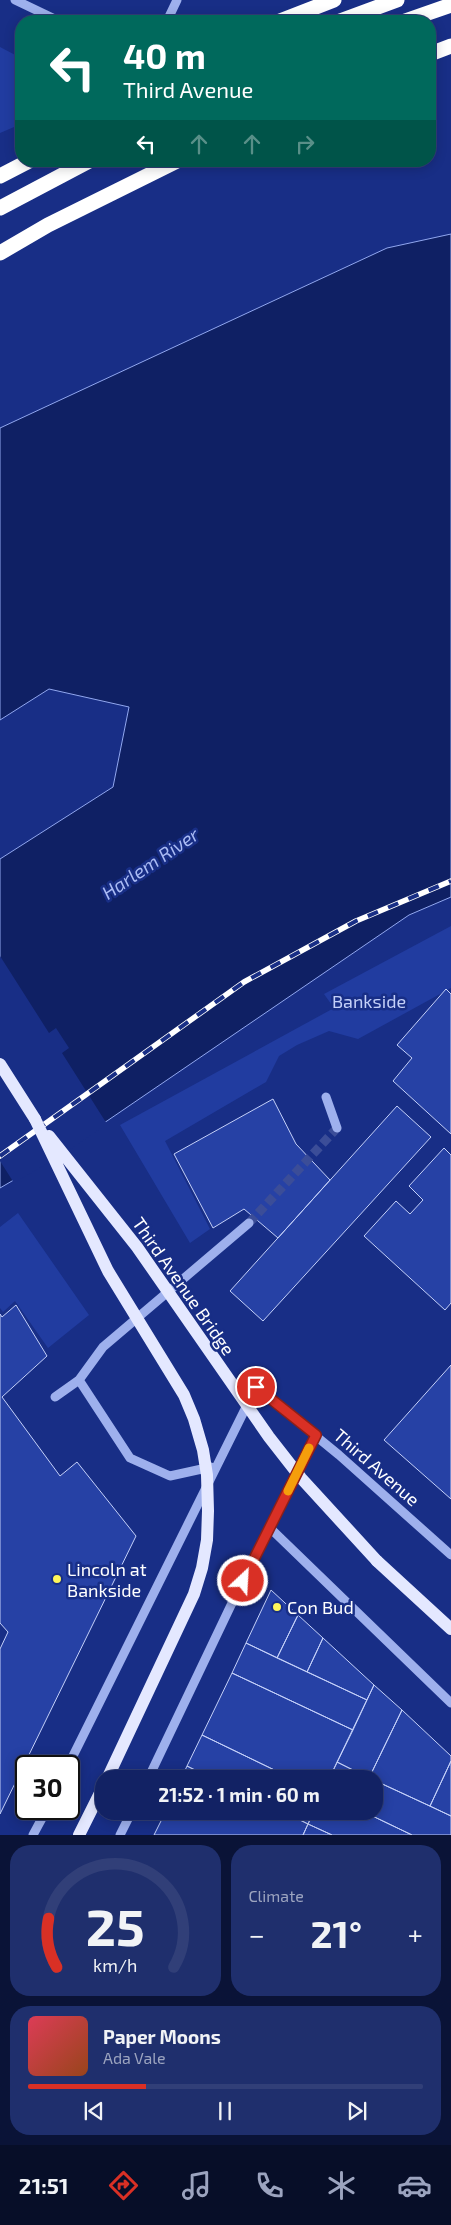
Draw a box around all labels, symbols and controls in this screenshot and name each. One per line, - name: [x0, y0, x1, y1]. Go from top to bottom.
- text: 40 m: [123, 34, 206, 76]
- icon: left: [40, 35, 105, 100]
- text: Third Avenue: [123, 76, 253, 102]
- icon: left: [132, 130, 160, 158]
- icon: ahead: [185, 130, 213, 158]
- icon: ahead: [238, 130, 266, 158]
- icon: right: [291, 130, 319, 158]
- water label: Harlem River: [97, 822, 203, 904]
- park label: Bankside: [332, 990, 406, 1012]
- street label: Third Avenue Bridge: [128, 1213, 240, 1359]
- pin: [235, 1366, 277, 1408]
- icon: arrive: [242, 1373, 270, 1401]
- street label: Third Avenue: [330, 1424, 424, 1510]
- position arrow: [216, 1554, 268, 1606]
- place label: Lincoln at Bankside: [67, 1558, 147, 1601]
- marker: Lincoln at Bankside: [51, 1573, 63, 1585]
- place label: Con Bud: [287, 1596, 354, 1618]
- marker: Con Bud: [271, 1601, 283, 1613]
- speed limit sign: 30: [15, 1755, 80, 1820]
- text: 21:52 · 1 min · 60 m: [158, 1783, 320, 1806]
- text: Climate: [249, 1886, 304, 1905]
- text: 25: [86, 1894, 145, 1956]
- text: 21°: [310, 1910, 362, 1956]
- text: −: [249, 1917, 265, 1951]
- text: +: [408, 1917, 423, 1951]
- text: km/h: [93, 1954, 137, 1976]
- text: Paper Moons: [103, 2025, 221, 2048]
- text: Ada Vale: [103, 2048, 166, 2067]
- icon: previous: [80, 2097, 108, 2125]
- icon: pause: [211, 2097, 239, 2125]
- icon: next: [343, 2097, 371, 2125]
- icon: directions: [106, 2168, 141, 2203]
- icon: music: [179, 2168, 214, 2203]
- icon: phone: [252, 2168, 287, 2203]
- icon: climate: [324, 2168, 359, 2203]
- icon: car: [397, 2168, 432, 2203]
- text: 21:51: [19, 2172, 68, 2198]

